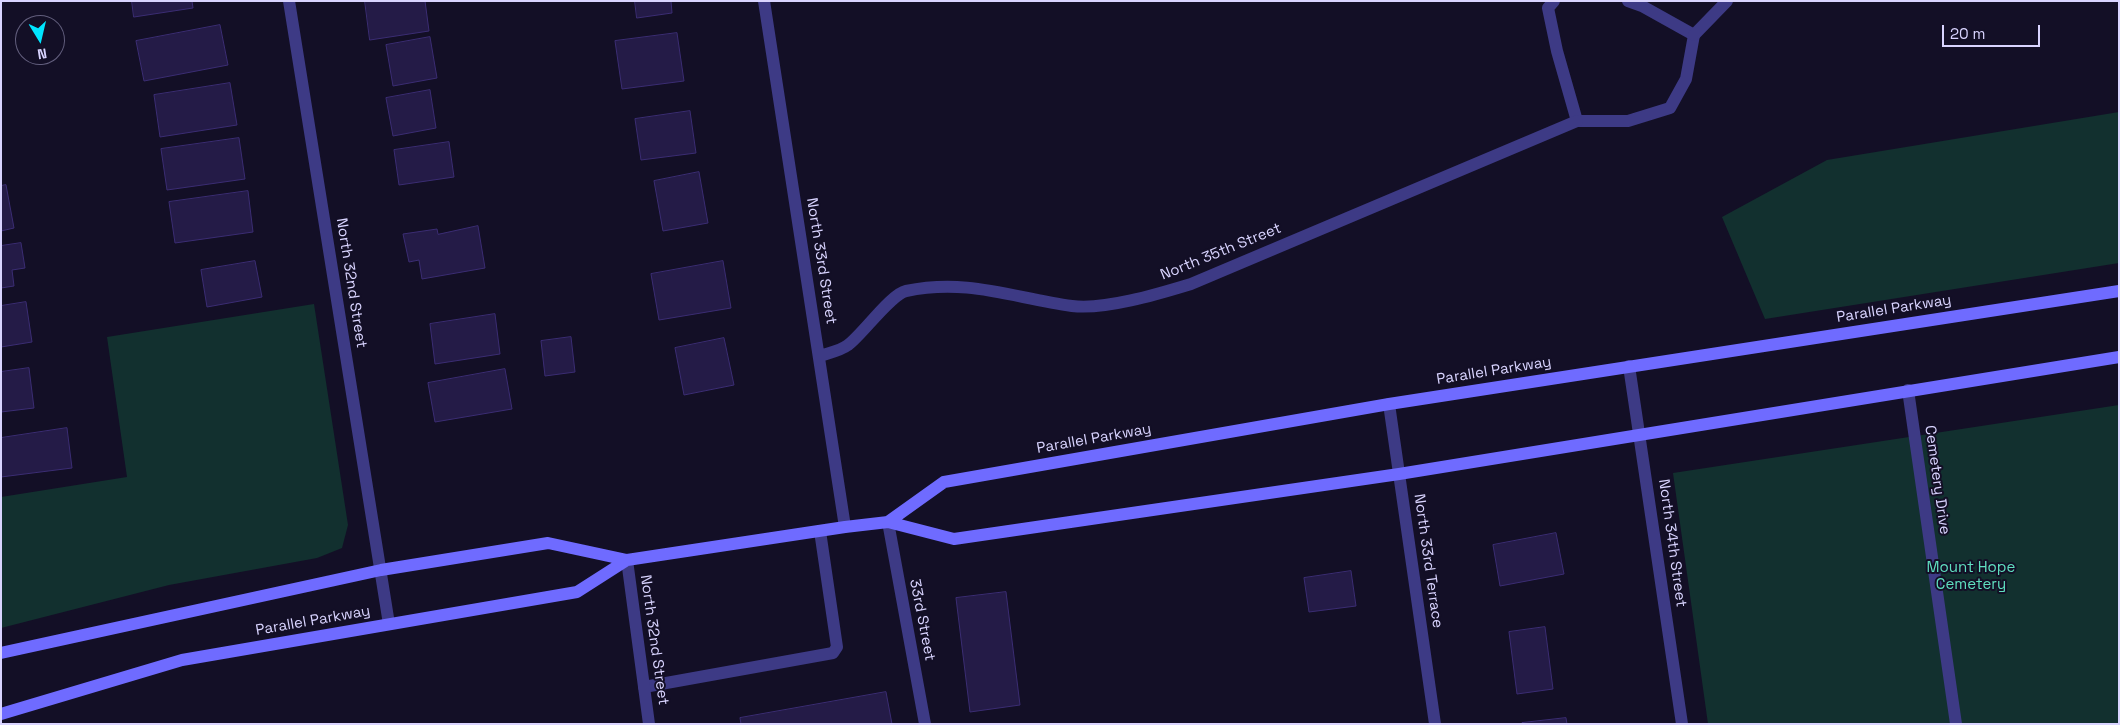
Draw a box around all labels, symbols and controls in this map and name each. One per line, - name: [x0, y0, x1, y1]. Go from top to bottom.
- north arrow: [15, 15, 65, 65]
- scale bar: [1945, 15, 2042, 47]
- text: 20 m: [1950, 24, 1985, 43]
- text: N: [36, 44, 48, 63]
- street label: North 33rd Street: [802, 197, 840, 325]
- street label: North 32nd Street: [332, 217, 370, 349]
- street label: North 35th Street: [1158, 220, 1284, 284]
- street label: Parallel Parkway: [1835, 291, 1953, 327]
- street label: Parallel Parkway: [1435, 353, 1553, 389]
- street label: Parallel Parkway: [1035, 420, 1153, 458]
- street label: Cemetery Drive: [1920, 424, 1954, 536]
- street label: North 34th Street: [1654, 478, 1690, 608]
- street label: North 33rd Terrace: [1410, 493, 1446, 629]
- park label: Mount Hope Cemetery: [1927, 559, 2015, 594]
- street label: North 32nd Street: [636, 574, 672, 706]
- street label: 33rd Street: [905, 578, 939, 662]
- street label: Parallel Parkway: [254, 602, 372, 640]

